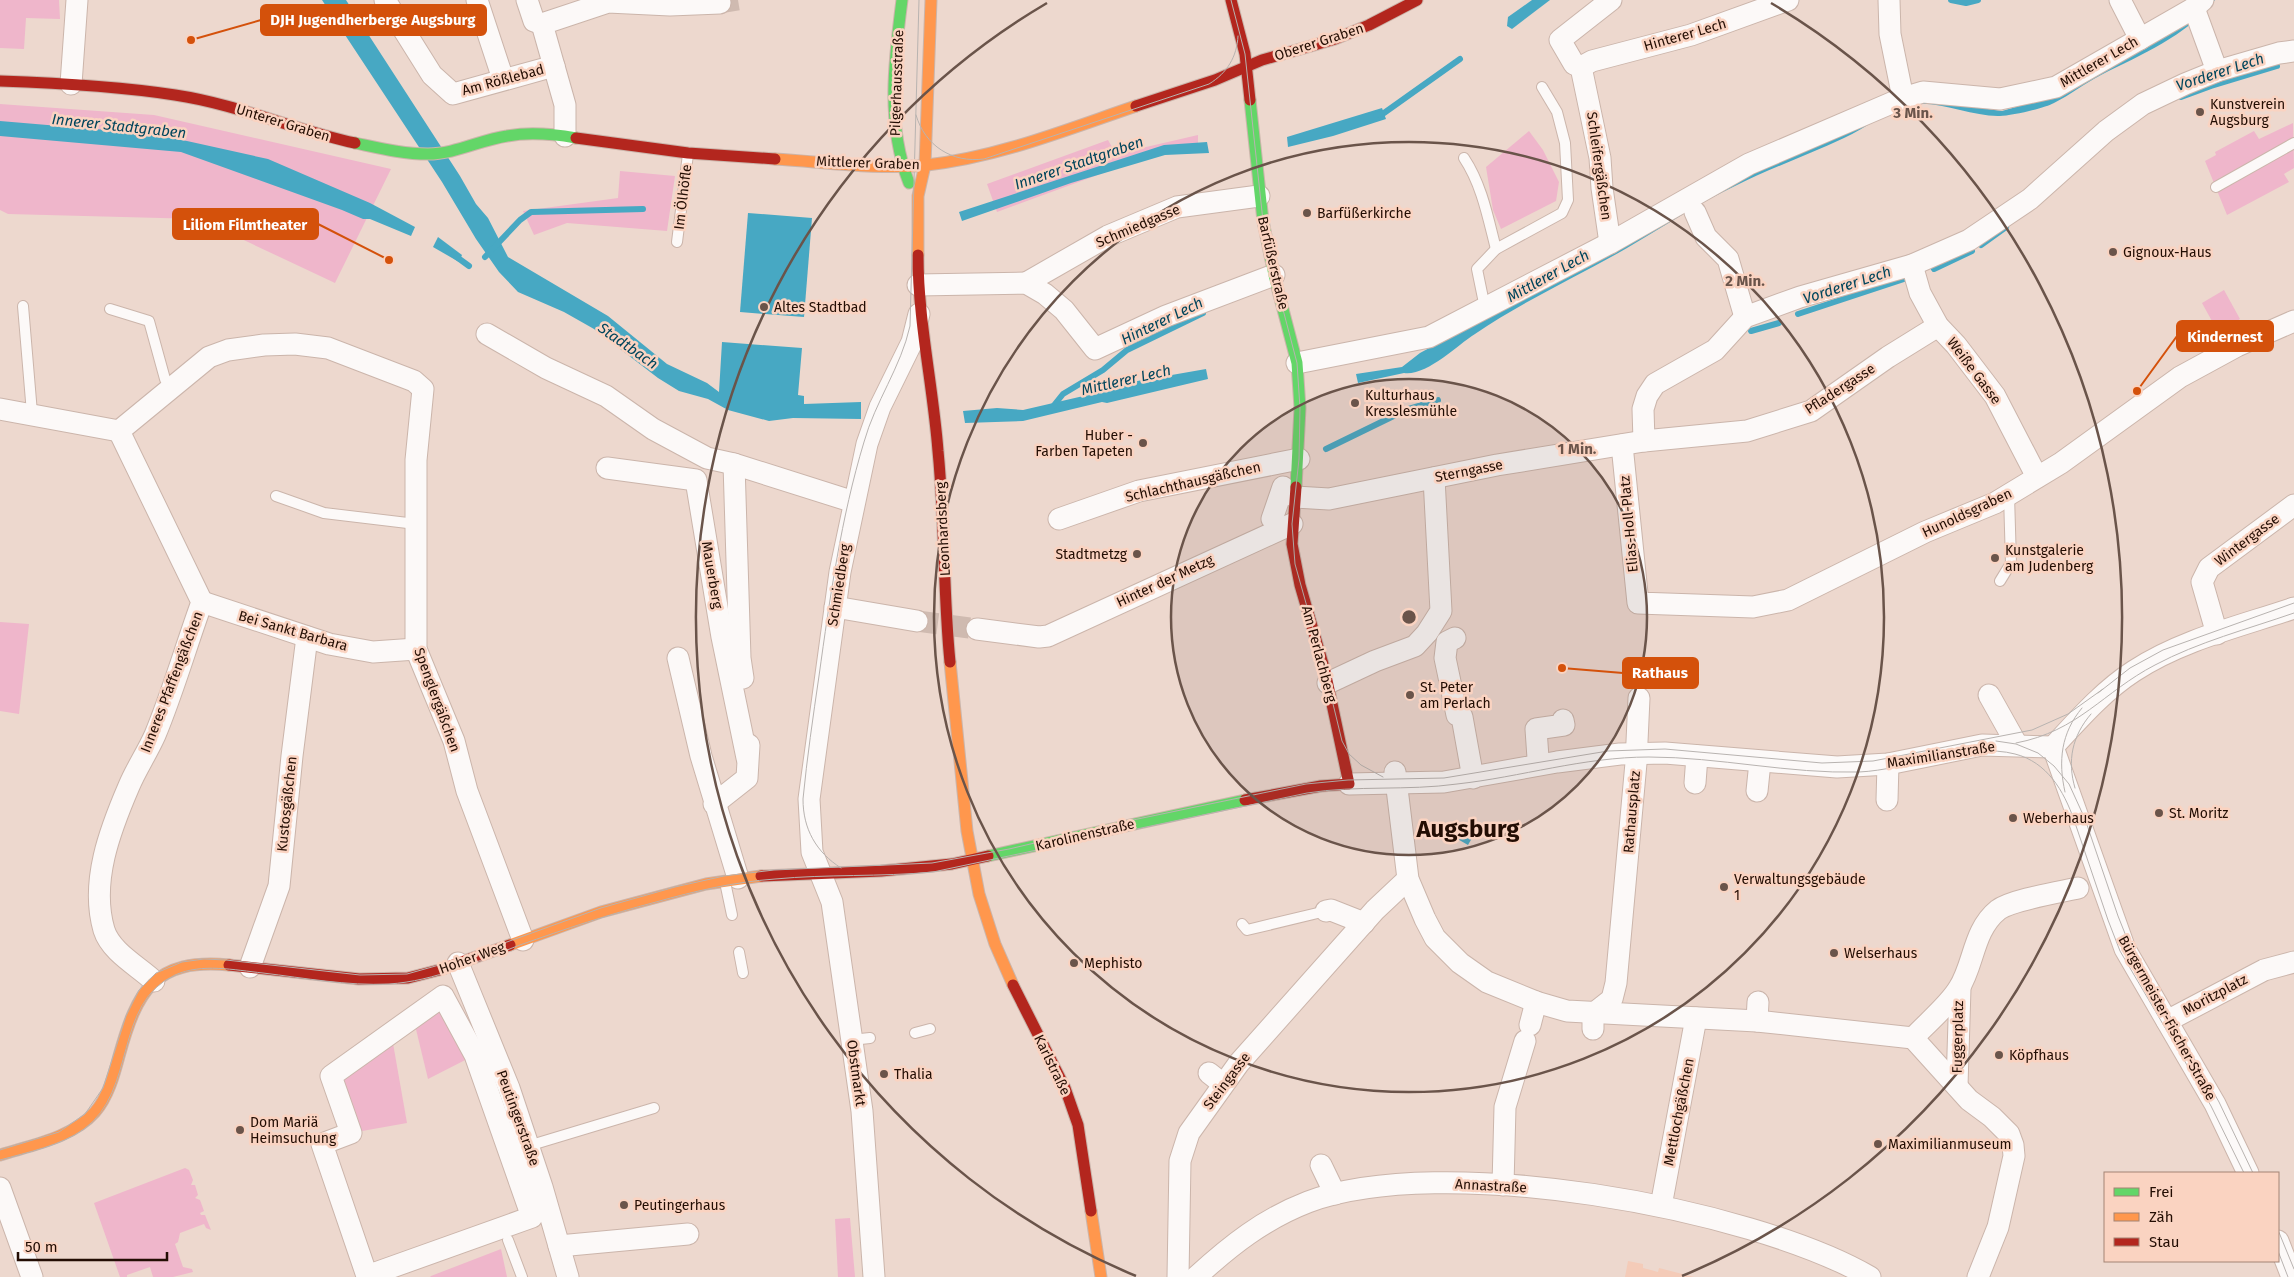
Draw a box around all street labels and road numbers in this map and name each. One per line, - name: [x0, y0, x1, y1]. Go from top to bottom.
- street label: Hinterer Lech: [1642, 15, 1728, 55]
- street label: Oberer Graben: [1272, 20, 1366, 64]
- street label: Pilgerhausstraße: [887, 29, 907, 137]
- street label: Mittlerer Lech: [2057, 33, 2141, 91]
- street label: Am Rößlebad: [460, 61, 546, 99]
- street label: Unterer Graben: [234, 101, 332, 145]
- street label: Schleifergäßchen: [1583, 111, 1615, 221]
- street label: Mittlerer Graben: [816, 153, 920, 173]
- street label: Im Ölhöfle: [670, 163, 695, 231]
- street label: Schmiedgasse: [1093, 201, 1183, 251]
- street label: Barfüßerstraße: [1254, 215, 1292, 311]
- street label: Weiße Gasse: [1943, 334, 2005, 408]
- street label: Pfladergasse: [1802, 360, 1878, 418]
- street label: Sterngasse: [1434, 456, 1504, 486]
- street label: Schlachthausgäßchen: [1124, 458, 1262, 506]
- street label: Elias-Holl-Platz: [1616, 475, 1642, 573]
- street label: Leonhardsberg: [932, 481, 954, 577]
- street label: Hunoldsgraben: [1919, 485, 2015, 541]
- street label: Wintergasse: [2211, 510, 2283, 570]
- street label: Mauerberg: [698, 540, 726, 611]
- street label: Schmiedberg: [824, 542, 854, 627]
- street label: Hinter der Metzg: [1114, 551, 1217, 611]
- street label: Am Perlachberg: [1298, 604, 1340, 705]
- street label: Bei Sankt Barbara: [236, 607, 350, 655]
- street label: Inneres Pfaffengäßchen: [137, 609, 207, 755]
- street label: Spenglergäßchen: [410, 646, 464, 754]
- street label: Maximilianstraße: [1886, 738, 1996, 772]
- street label: Kustosgäßchen: [274, 755, 300, 853]
- street label: Rathausplatz: [1620, 770, 1644, 854]
- street label: Karolinenstraße: [1034, 815, 1136, 855]
- street label: Bürgermeister-Fischer-Straße: [2115, 933, 2219, 1103]
- street label: Hoher Weg: [437, 938, 508, 978]
- street label: Moritzplatz: [2180, 971, 2250, 1019]
- street label: Fuggerplatz: [1949, 1000, 1967, 1074]
- street label: Karlstraße: [1030, 1032, 1074, 1098]
- street label: Obstmarkt: [843, 1039, 869, 1108]
- street label: Steingasse: [1200, 1049, 1254, 1113]
- street label: Mettlochgäßchen: [1660, 1057, 1698, 1167]
- street label: Peutingerstraße: [493, 1068, 543, 1168]
- street label: Annastraße: [1455, 1176, 1527, 1196]

